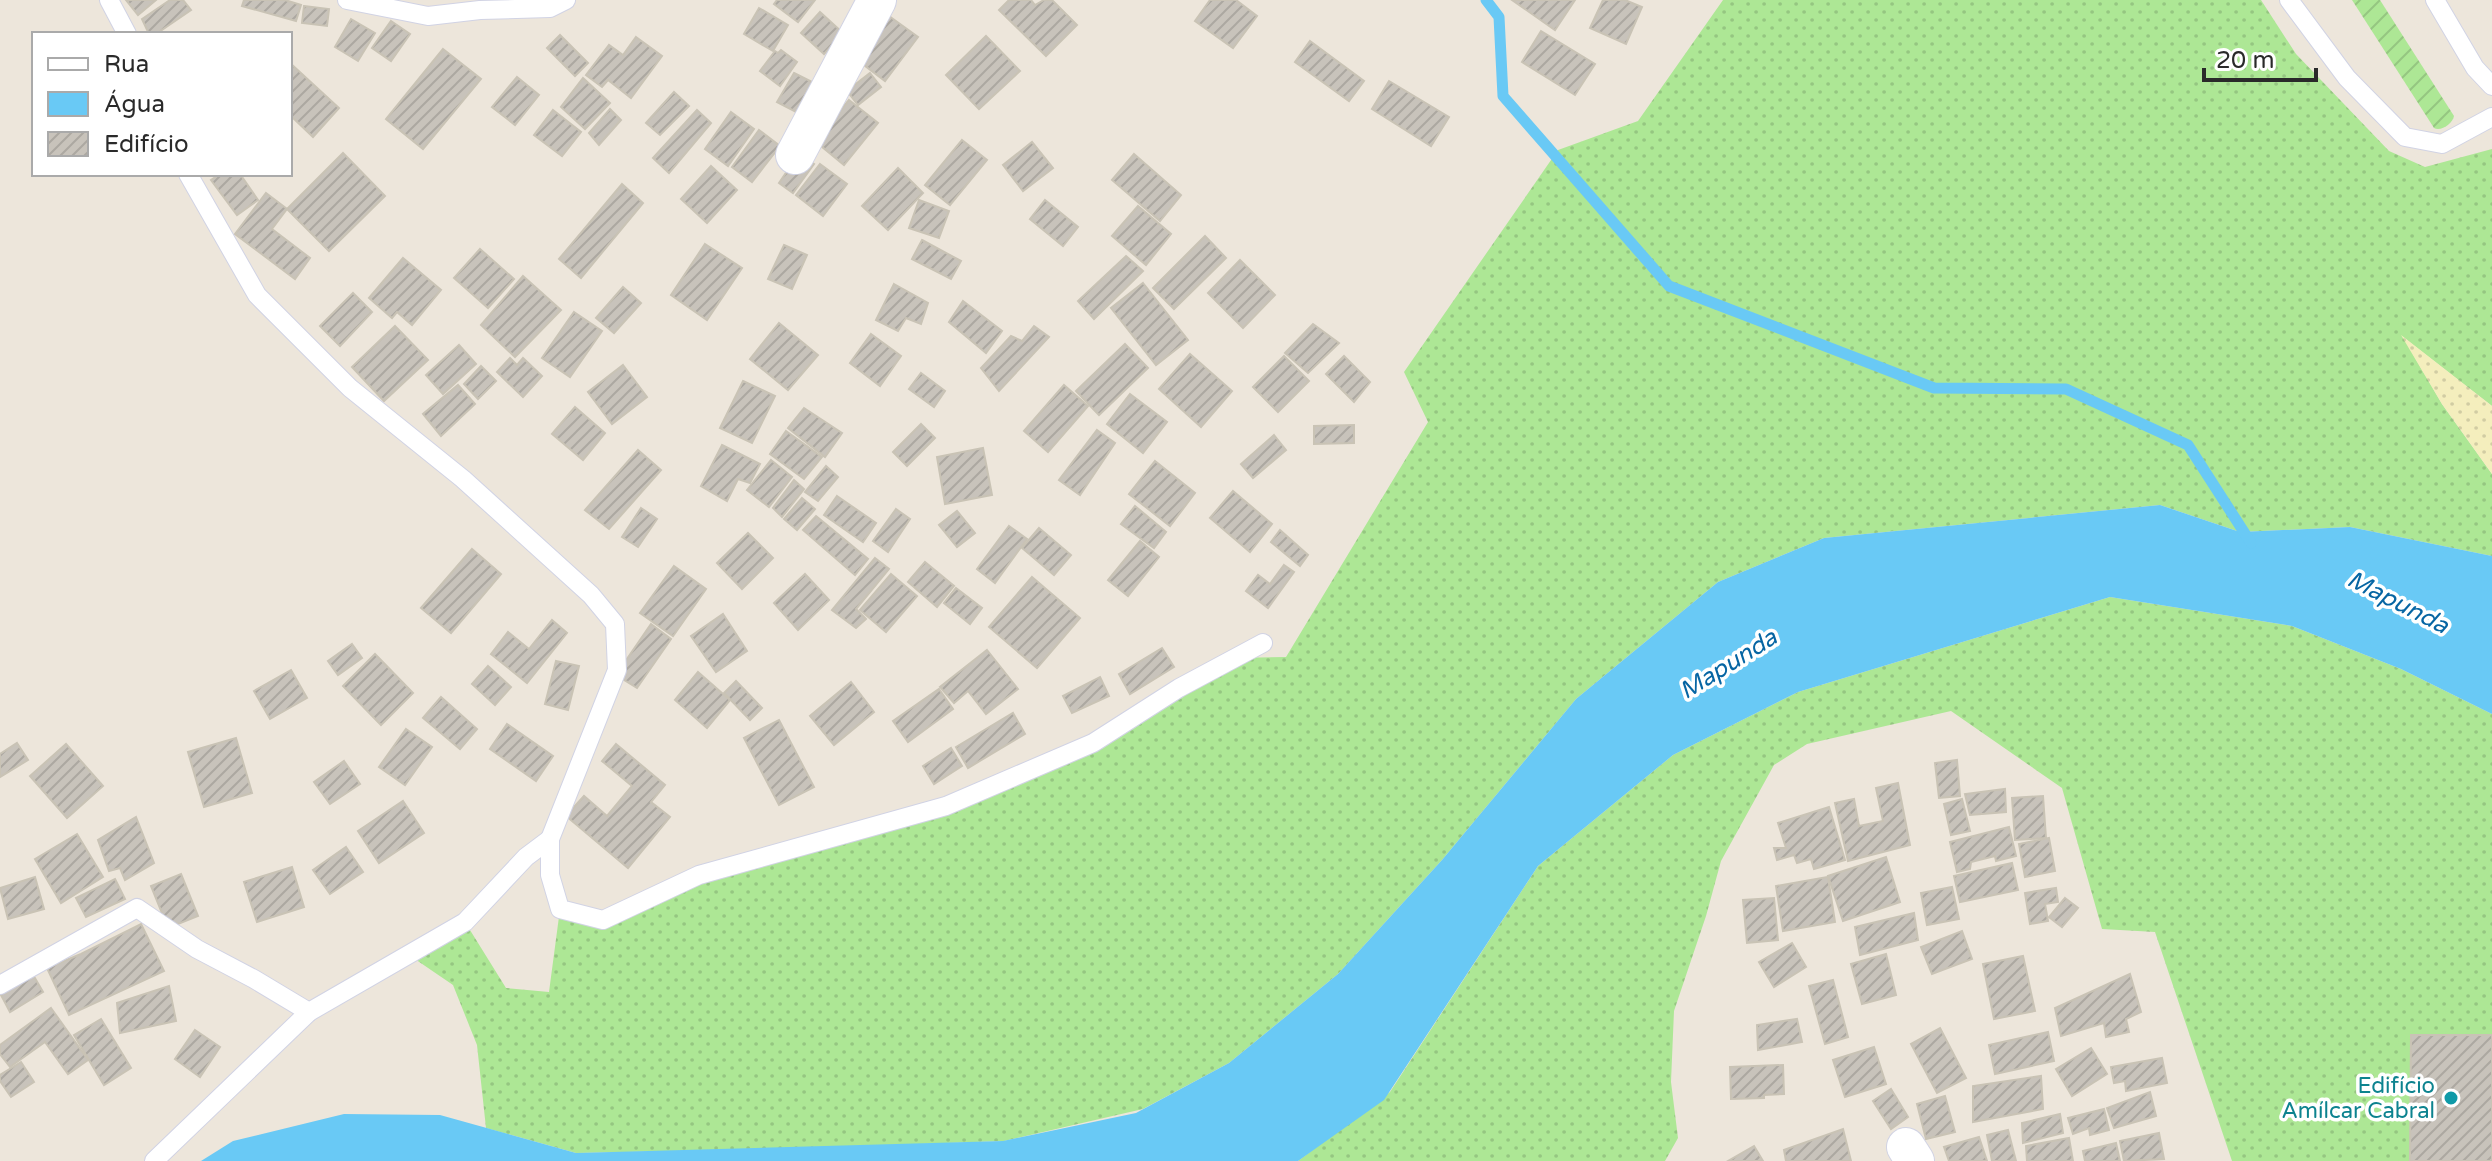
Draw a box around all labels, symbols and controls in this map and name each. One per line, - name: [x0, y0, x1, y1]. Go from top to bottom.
- legend: [32, 32, 292, 176]
- scale bar: [2204, 32, 2316, 82]
- text: 20 m: [2216, 46, 2274, 75]
- text: Rua: [104, 50, 149, 79]
- text: Água: [104, 89, 165, 119]
- text: Edifício: [104, 130, 189, 159]
- water label: Mapunda: [2342, 565, 2454, 640]
- water label: Mapunda: [1674, 623, 1783, 706]
- place label: Edifício Amílcar Cabral: [2282, 1073, 2435, 1124]
- marker: Edifício Amílcar Cabral: [2442, 1089, 2460, 1107]

